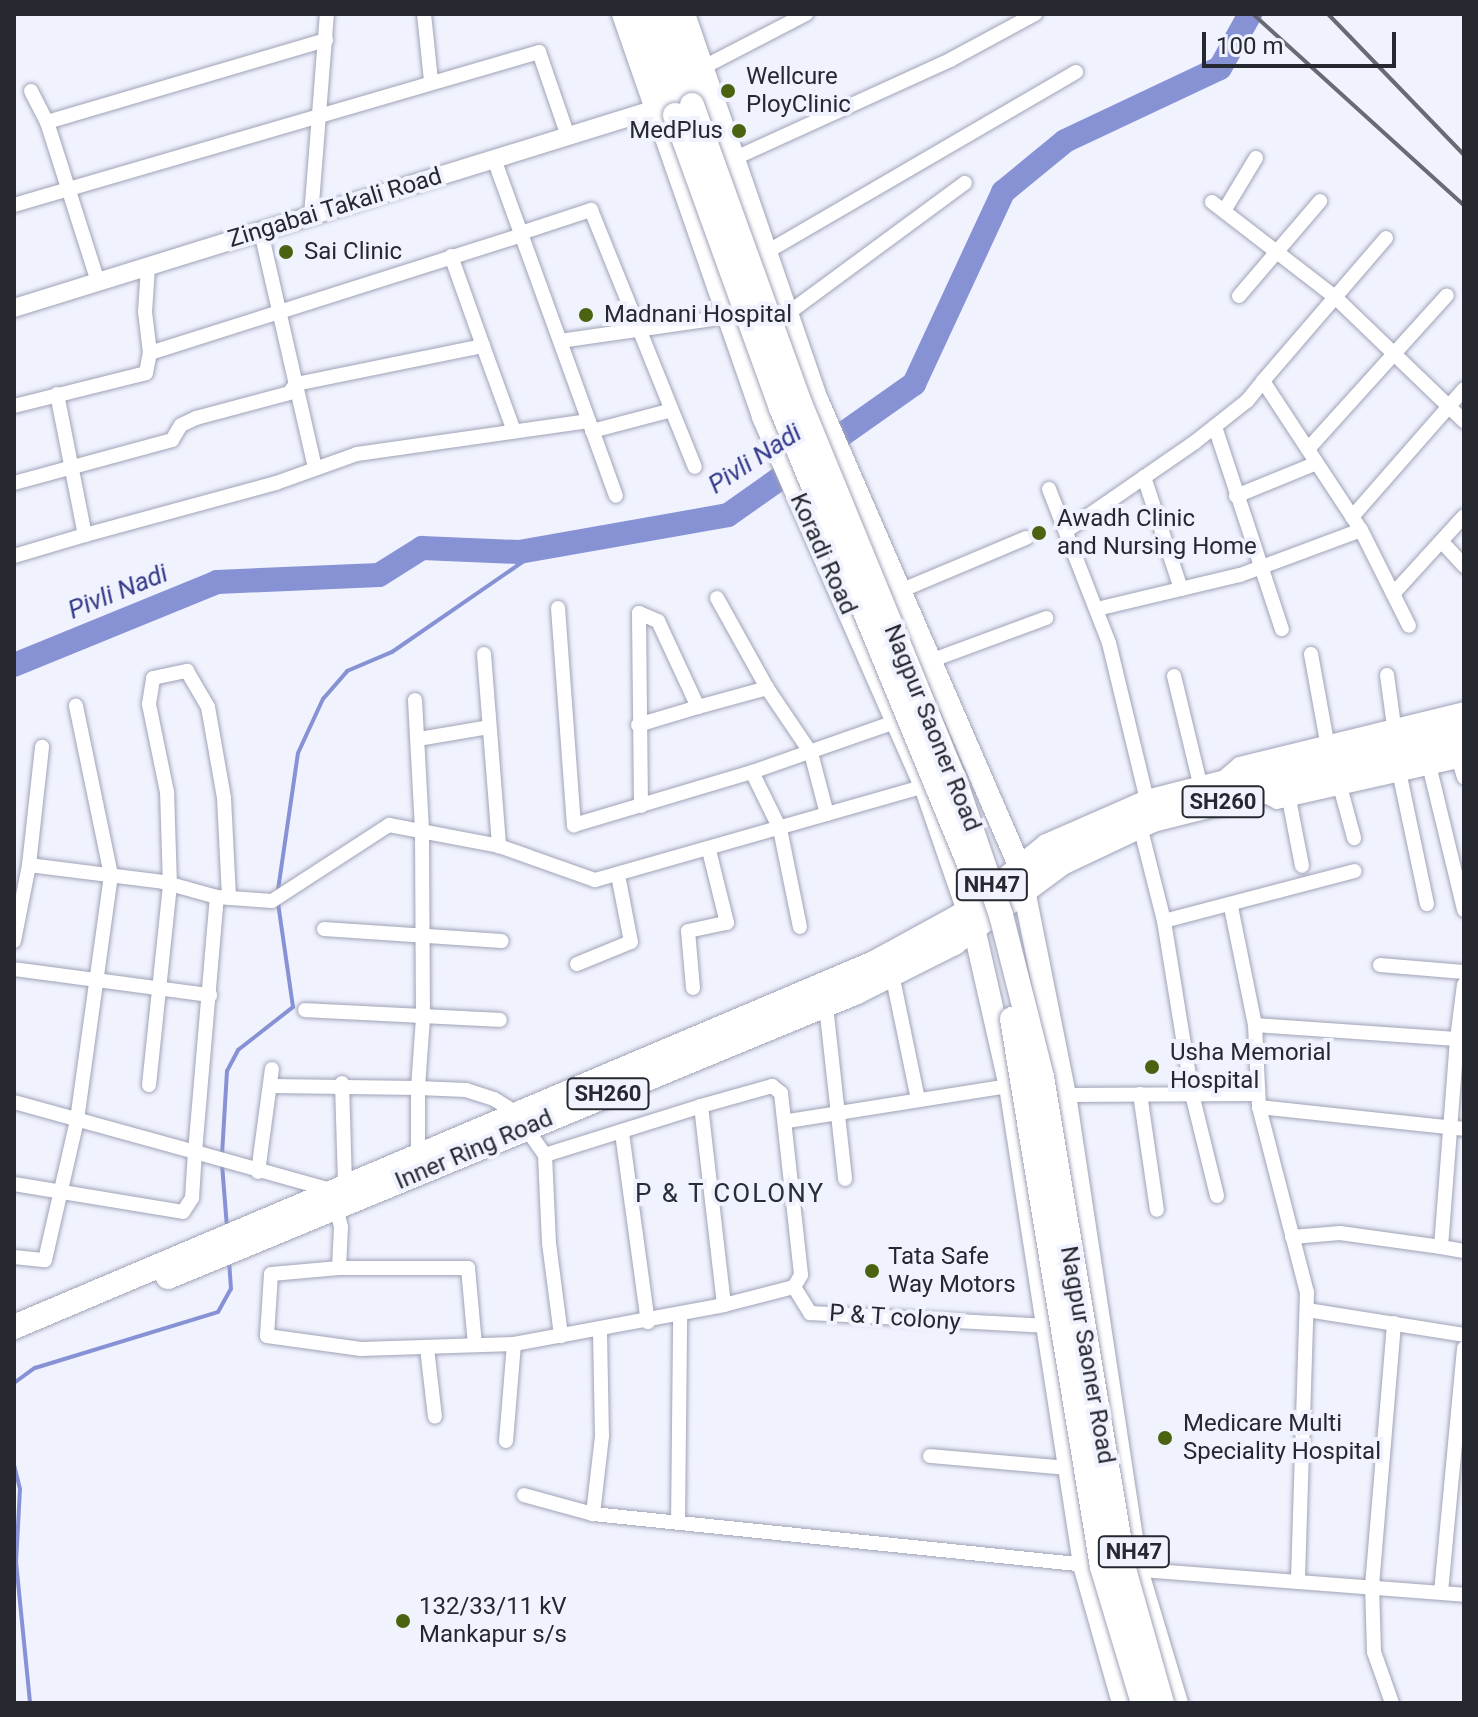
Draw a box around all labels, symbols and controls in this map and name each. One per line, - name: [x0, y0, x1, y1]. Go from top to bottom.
- scale bar: [1206, 16, 1400, 66]
- text: 100 m: [1216, 32, 1283, 60]
- place label: Wellcure PloyClinic: [746, 63, 851, 119]
- marker: Wellcure PloyClinic: [717, 80, 739, 102]
- place label: MedPlus: [629, 117, 723, 145]
- marker: MedPlus: [730, 122, 748, 140]
- street label: Zingabai Takali Road: [225, 162, 445, 254]
- place label: Sai Clinic: [304, 238, 402, 266]
- marker: Sai Clinic: [275, 241, 297, 263]
- place label: Madnani Hospital: [604, 301, 792, 329]
- marker: Madnani Hospital: [575, 304, 597, 326]
- water label: Pivli Nadi: [702, 417, 808, 501]
- street label: Koradi Road: [784, 489, 862, 619]
- place label: Awadh Clinic and Nursing Home: [1057, 505, 1257, 561]
- marker: Awadh Clinic and Nursing Home: [1028, 522, 1050, 544]
- water label: Pivli Nadi: [63, 558, 173, 626]
- street label: Nagpur Saoner Road: [877, 620, 987, 836]
- road number: SH260: [1181, 784, 1265, 820]
- road number: NH47: [954, 867, 1030, 903]
- place label: Usha Memorial Hospital: [1170, 1039, 1331, 1095]
- marker: Usha Memorial Hospital: [1141, 1056, 1163, 1078]
- road number: SH260: [566, 1076, 650, 1112]
- street label: Inner Ring Road: [391, 1104, 557, 1196]
- district label: P & T COLONY: [634, 1178, 826, 1210]
- place label: Tata Safe Way Motors: [888, 1243, 1016, 1299]
- street label: Nagpur Saoner Road: [1054, 1244, 1120, 1466]
- marker: Tata Safe Way Motors: [863, 1262, 881, 1280]
- street label: P & T colony: [828, 1299, 962, 1337]
- place label: Medicare Multi Speciality Hospital: [1183, 1410, 1381, 1466]
- marker: Medicare Multi Speciality Hospital: [1154, 1427, 1176, 1449]
- road number: NH47: [1096, 1534, 1172, 1570]
- place label: 132/33/11 kV Mankapur s/s: [419, 1593, 567, 1649]
- marker: 132/33/11 kV Mankapur s/s: [394, 1612, 412, 1630]

